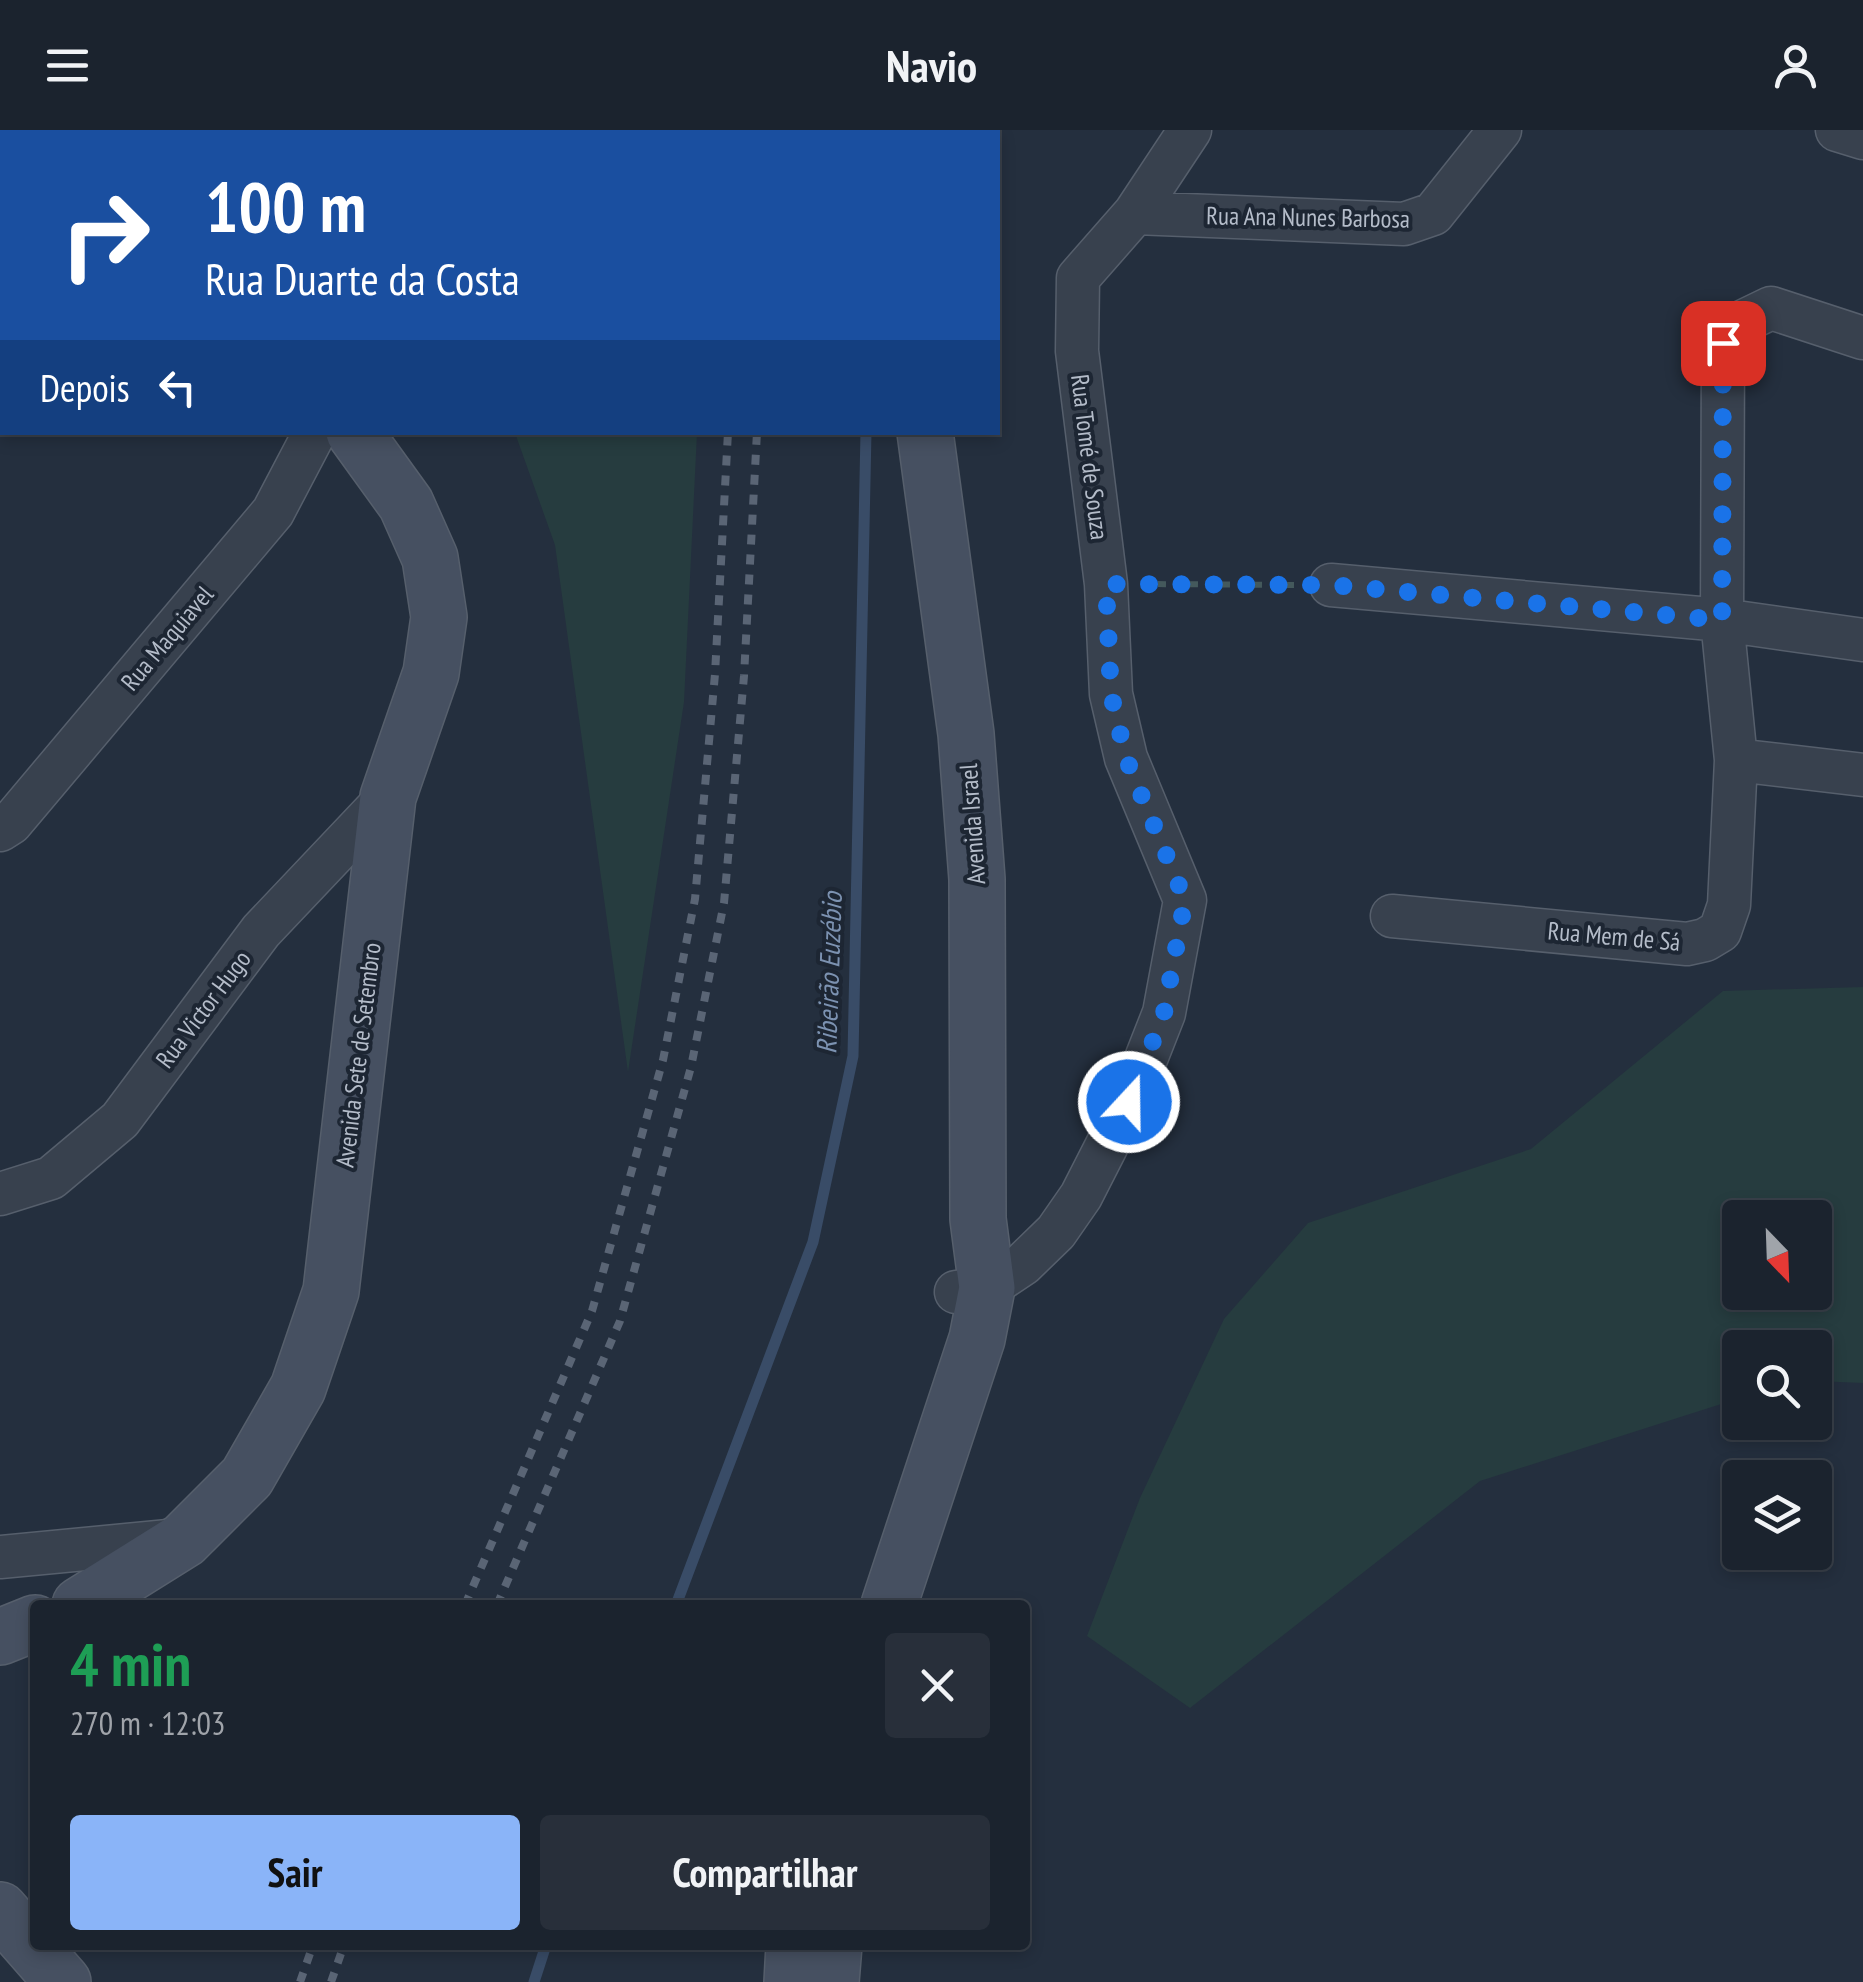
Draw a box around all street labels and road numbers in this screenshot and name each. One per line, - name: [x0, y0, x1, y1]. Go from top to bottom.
- street label: Rua Ana Nunes Barbosa: [1206, 199, 1410, 235]
- street label: Rua Tomé de Souza: [1064, 372, 1116, 542]
- street label: Rua Maquiavel: [114, 579, 220, 697]
- street label: Avenida Israel: [952, 762, 992, 885]
- street label: Rua Mem de Sá: [1546, 914, 1682, 958]
- street label: Avenida Sete de Setembro: [328, 941, 388, 1169]
- street label: Rua Victor Hugo: [148, 944, 258, 1074]

